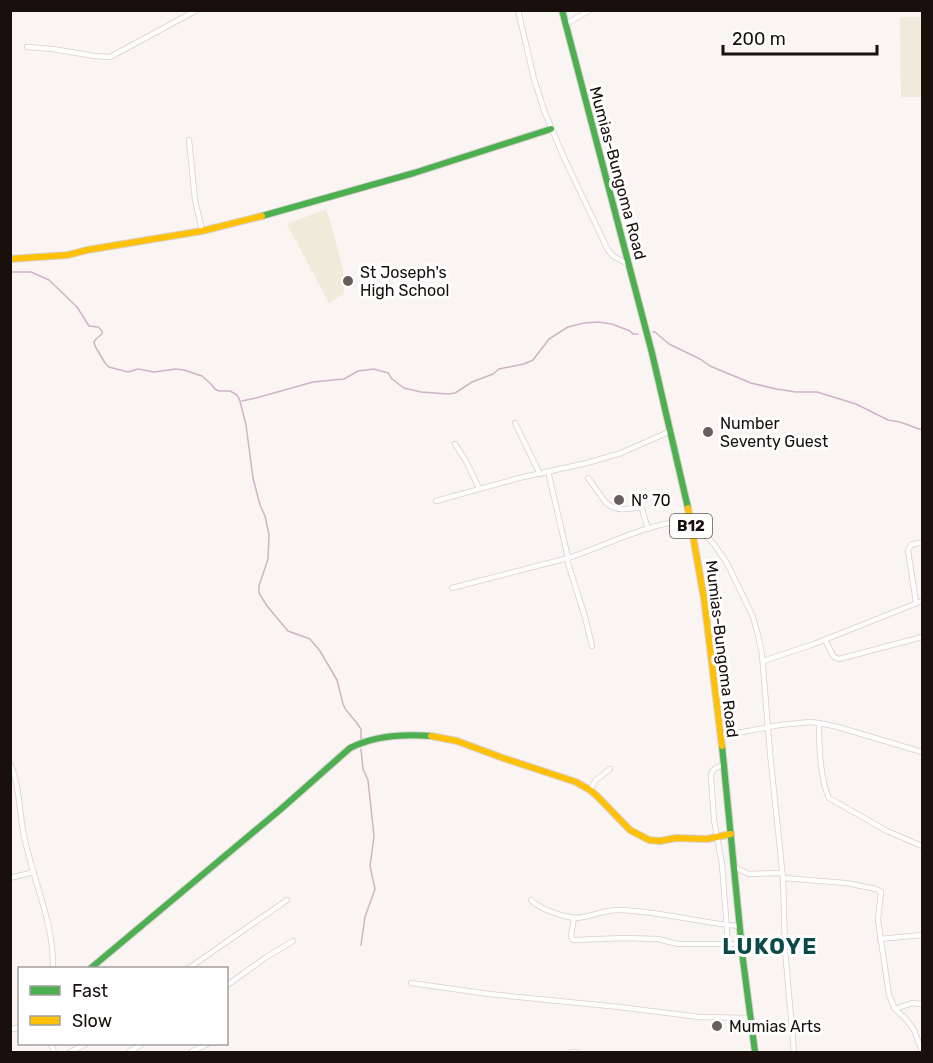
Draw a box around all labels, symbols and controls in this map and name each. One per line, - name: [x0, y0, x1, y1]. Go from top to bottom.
- scale bar: [723, 18, 878, 56]
- text: 200 m: [732, 28, 786, 50]
- street label: Mumias-Bungoma Road: [586, 84, 650, 262]
- place label: St Joseph's High School: [360, 263, 449, 300]
- marker: St Joseph's High School: [341, 274, 355, 288]
- place label: Number Seventy Guest: [720, 414, 828, 451]
- marker: Number Seventy Guest: [701, 425, 715, 439]
- place label: N° 70: [631, 491, 671, 510]
- marker: N° 70: [612, 493, 626, 507]
- road number: B12: [670, 514, 712, 538]
- street label: Mumias-Bungoma Road: [702, 559, 742, 739]
- district label: LUKOYE: [722, 933, 818, 960]
- legend: [18, 967, 228, 1045]
- text: Fast: [72, 980, 108, 1002]
- text: Slow: [72, 1010, 112, 1032]
- place label: Mumias Arts: [729, 1017, 821, 1036]
- marker: Mumias Arts: [710, 1019, 724, 1033]

